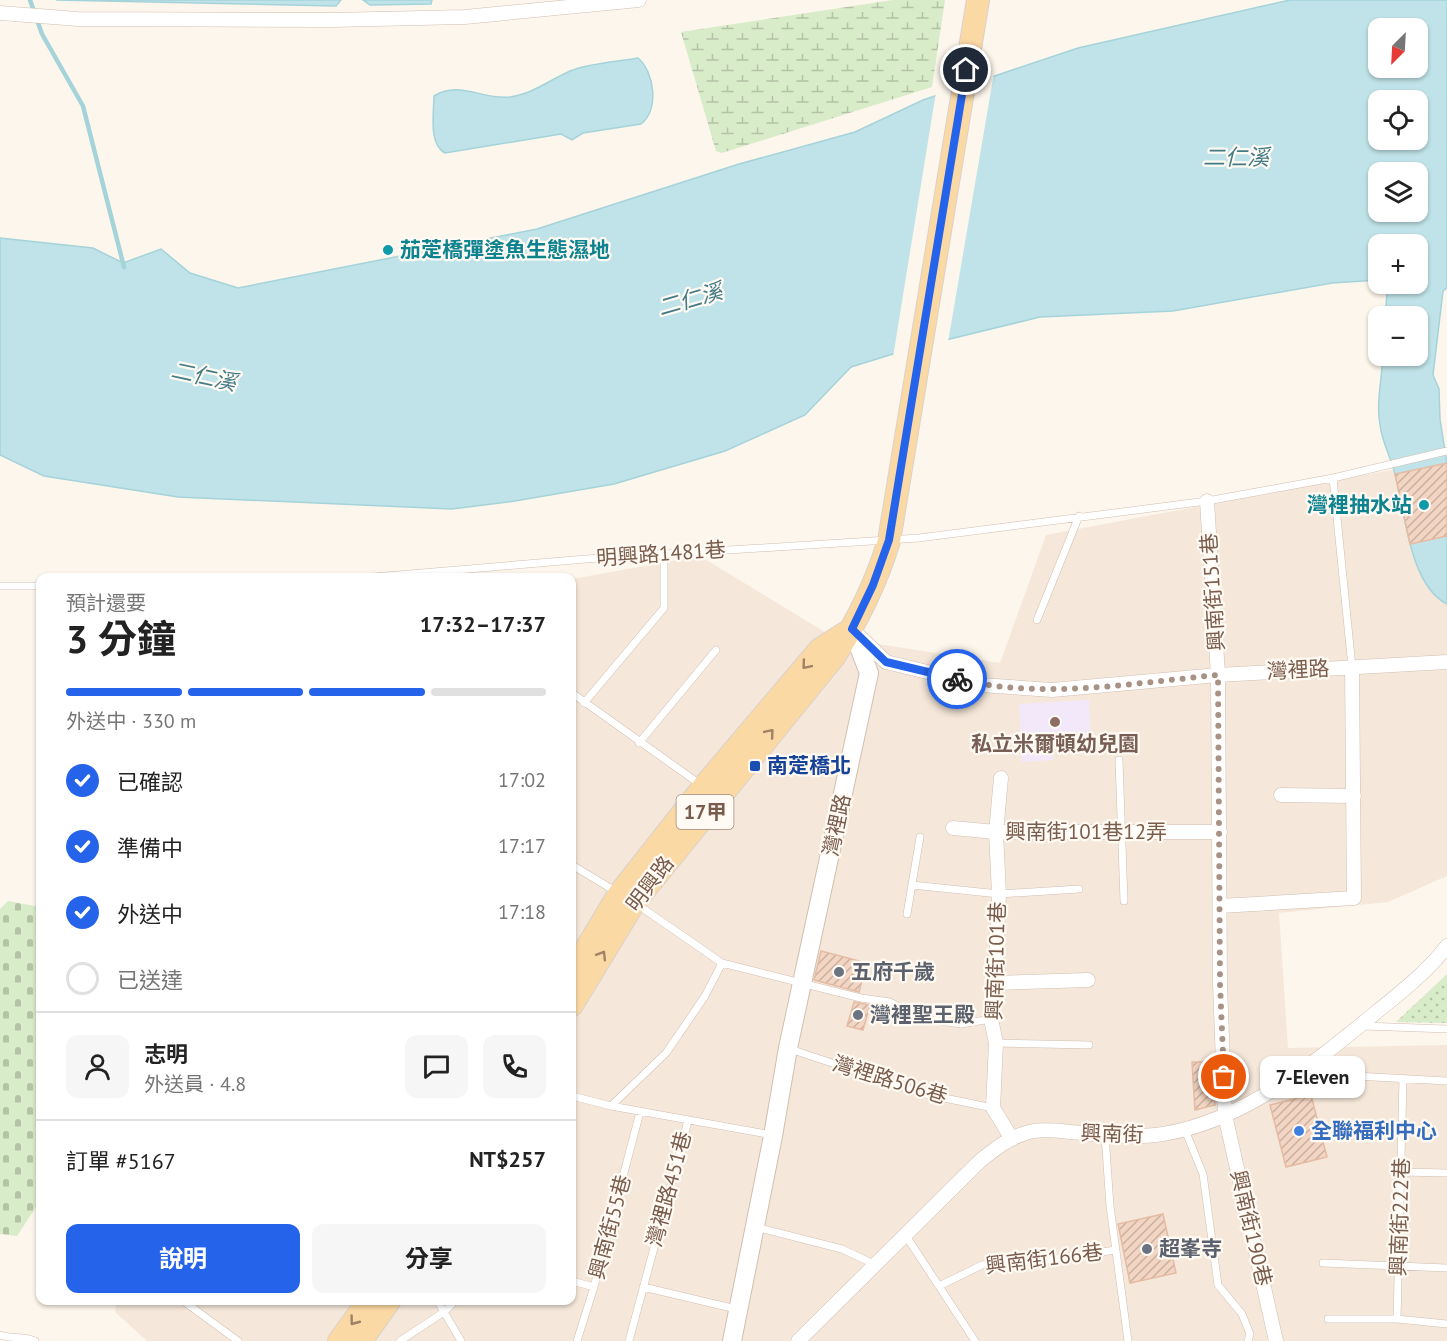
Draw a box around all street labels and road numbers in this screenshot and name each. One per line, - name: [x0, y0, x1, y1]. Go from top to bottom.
- street label: 興南街151巷: [1195, 532, 1230, 652]
- street label: 明興路1481巷: [595, 536, 727, 571]
- street label: 灣裡路: [1266, 654, 1330, 685]
- street label: 灣裡路: [817, 791, 856, 859]
- road number: 17甲: [676, 795, 734, 829]
- street label: 興南街101巷12弄: [1005, 818, 1167, 845]
- street label: 明興路: [620, 850, 679, 917]
- street label: 興南街101巷: [980, 901, 1011, 1021]
- street label: 灣裡路506巷: [830, 1049, 951, 1110]
- street label: 興南街: [1080, 1119, 1144, 1148]
- street label: 灣裡路451巷: [640, 1128, 697, 1250]
- street label: 興南街222巷: [1384, 1157, 1415, 1277]
- street label: 興南街190巷: [1225, 1167, 1278, 1289]
- street label: 興南街55巷: [583, 1172, 636, 1282]
- street label: 興南街166巷: [984, 1238, 1104, 1279]

